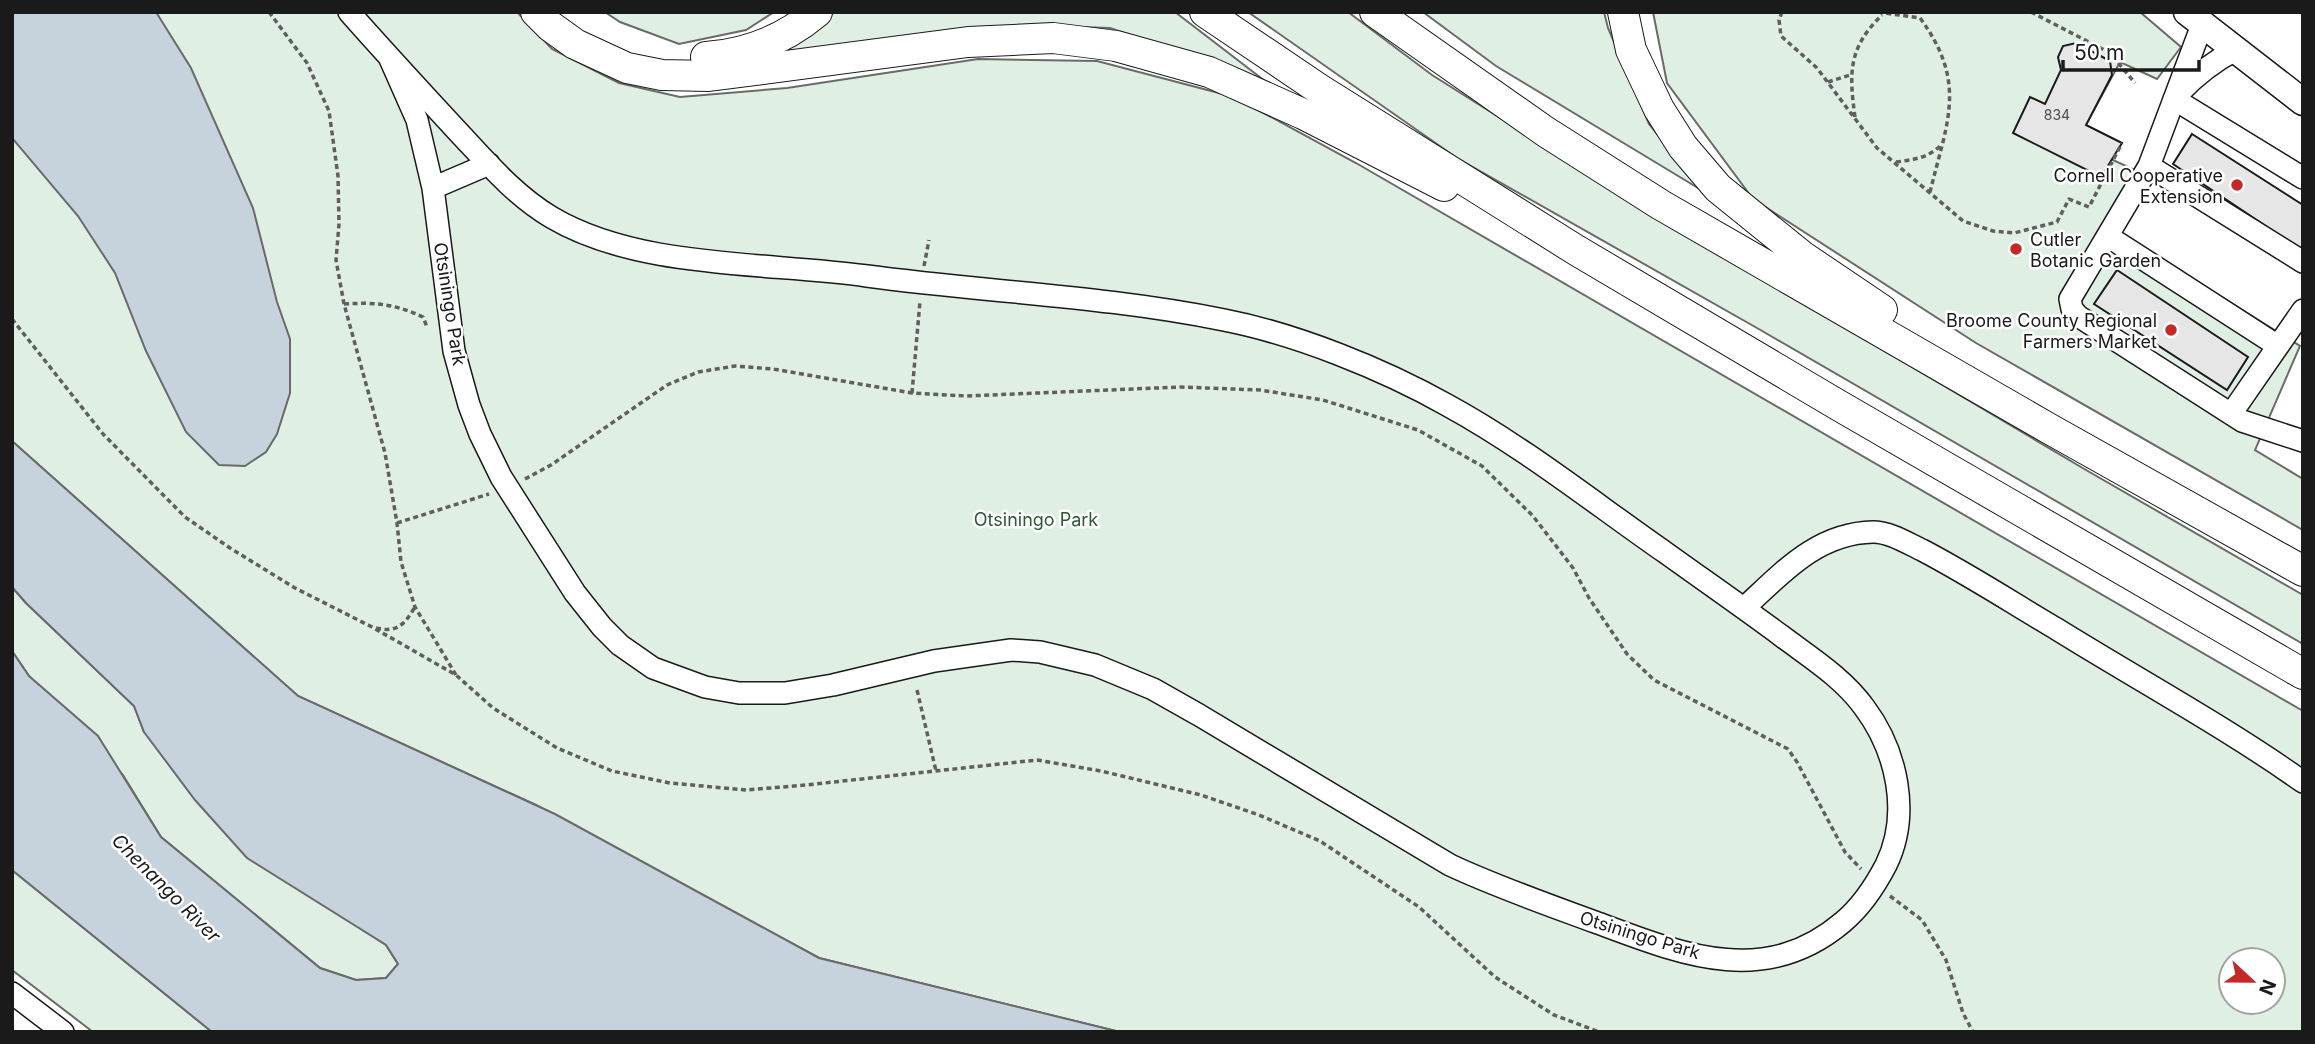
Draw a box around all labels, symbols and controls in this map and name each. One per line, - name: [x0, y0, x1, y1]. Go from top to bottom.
- scale bar: [2063, 28, 2200, 72]
- text: 50 m: [2074, 40, 2124, 65]
- house number: 834: [2044, 106, 2070, 123]
- place label: Cornell Cooperative Extension: [2053, 165, 2223, 207]
- marker: Cornell Cooperative Extension: [2229, 177, 2245, 193]
- place label: Cutler Botanic Garden: [2030, 229, 2161, 271]
- street label: Otsiningo Park: [430, 241, 470, 367]
- marker: Cutler Botanic Garden: [2008, 241, 2024, 257]
- place label: Broome County Regional Farmers Market: [1946, 310, 2157, 352]
- marker: Broome County Regional Farmers Market: [2163, 322, 2179, 338]
- park label: Otsiningo Park: [974, 509, 1098, 530]
- water label: Chenango River: [107, 829, 226, 948]
- street label: Otsiningo Park: [1577, 907, 1703, 963]
- north arrow: [2217, 946, 2287, 1016]
- text: N: [2254, 976, 2281, 998]

